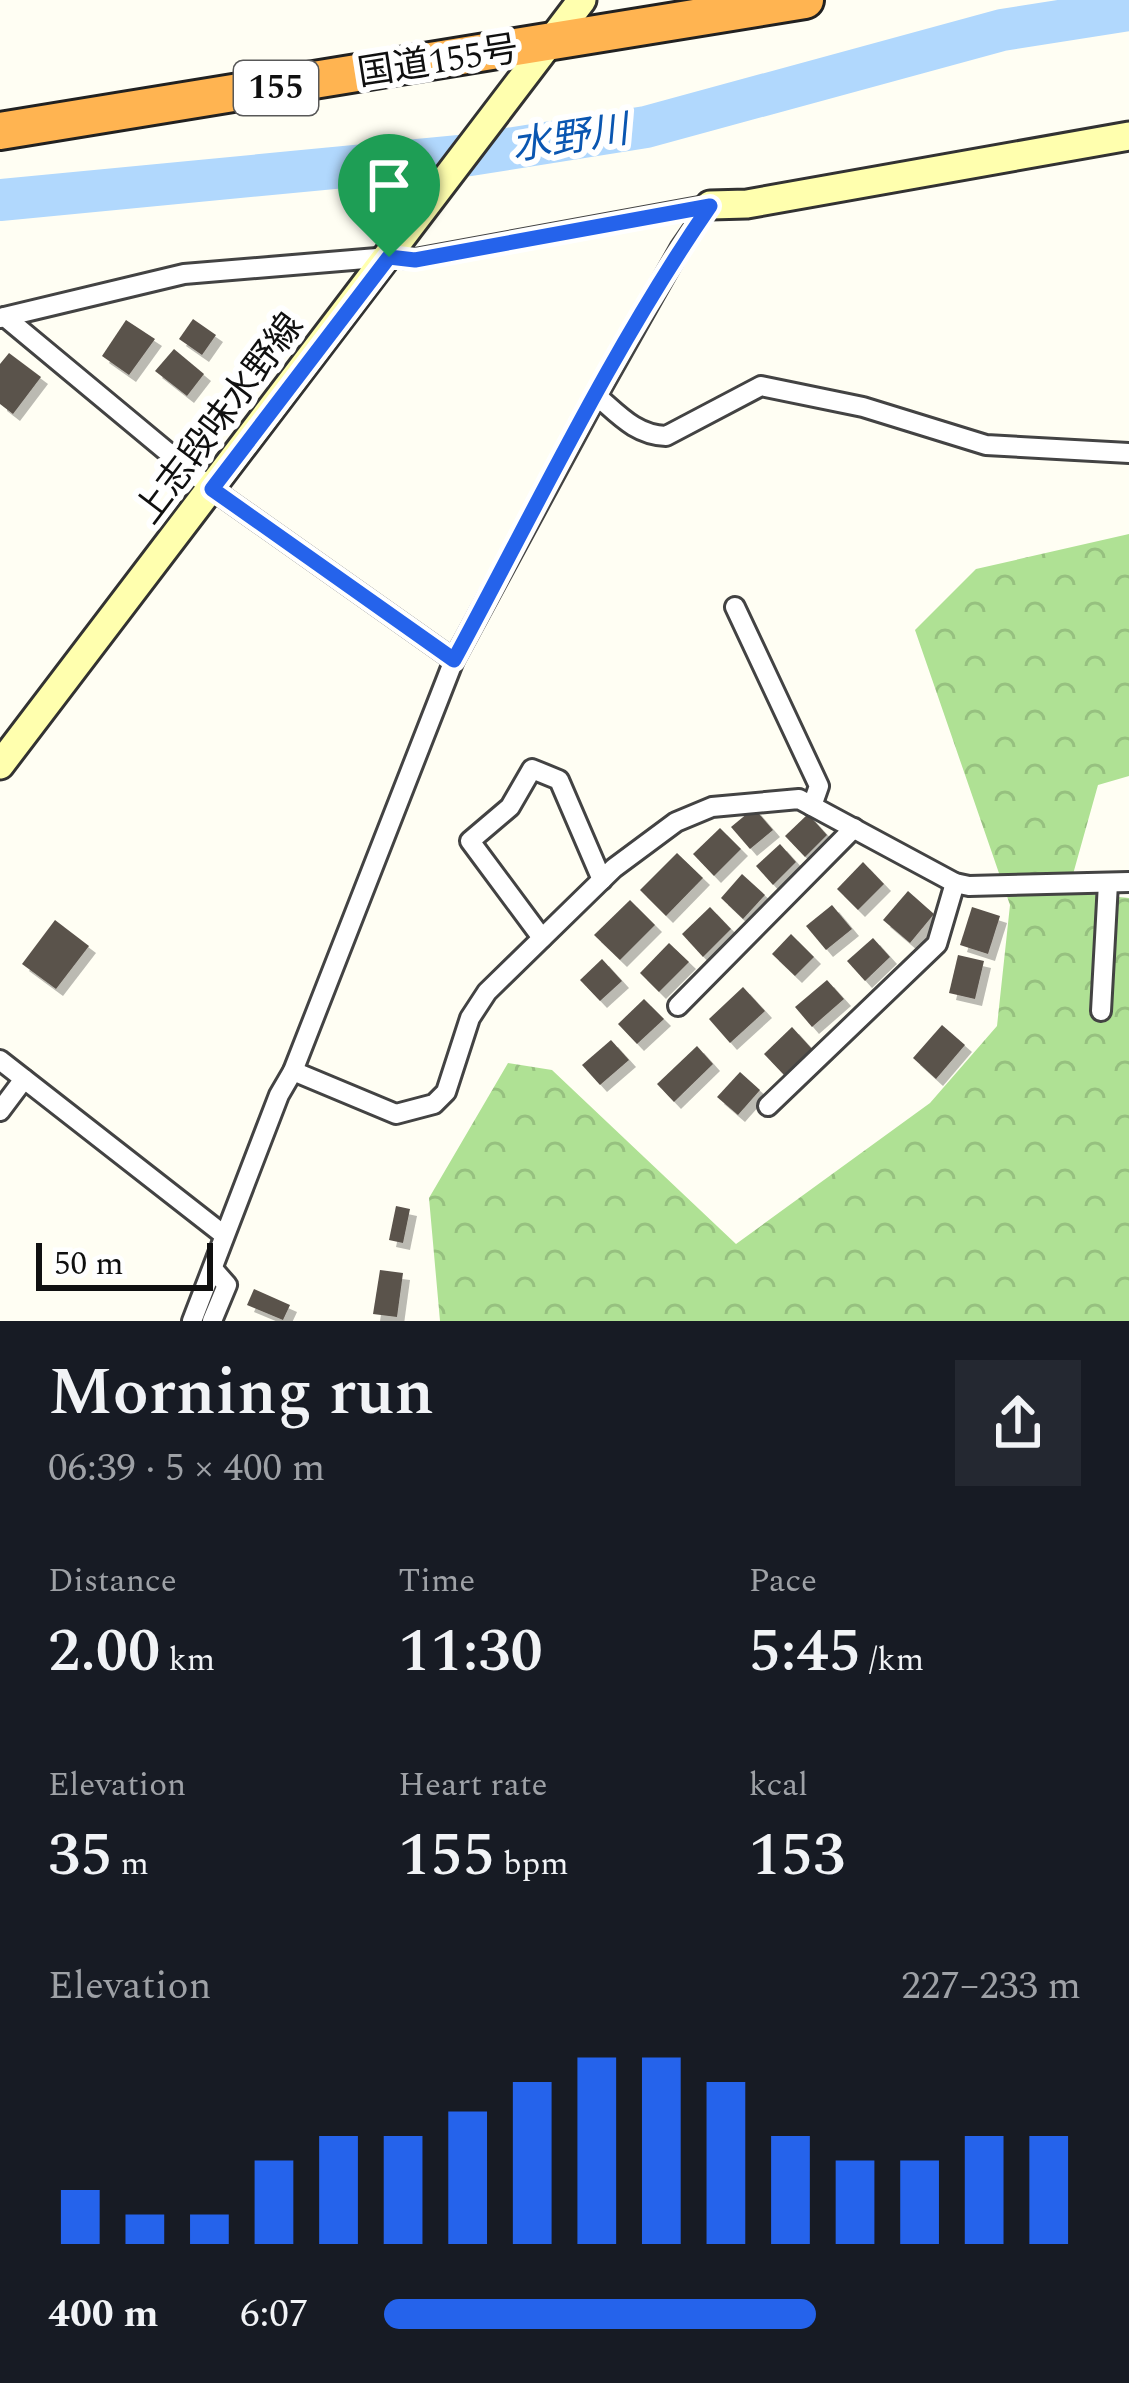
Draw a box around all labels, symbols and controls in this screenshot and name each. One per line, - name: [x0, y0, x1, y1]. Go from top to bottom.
- street label: 国道155号: [354, 22, 522, 102]
- road number: 155: [234, 61, 318, 115]
- water label: 水野川: [508, 100, 636, 177]
- pin: [338, 134, 440, 257]
- icon: arrive: [356, 152, 422, 218]
- street label: 上志段味水野線: [122, 302, 318, 536]
- scale bar: [36, 1237, 213, 1290]
- text: 50 m: [54, 1239, 124, 1289]
- text: Morning run: [48, 1343, 434, 1444]
- button: share: [955, 1360, 1081, 1486]
- text: 06:39 · 5 × 400 m: [48, 1439, 325, 1498]
- text: Distance: [48, 1556, 177, 1606]
- text: Time: [398, 1556, 475, 1606]
- text: Pace: [749, 1556, 817, 1606]
- text: 2.00: [48, 1606, 160, 1698]
- text: 11:30: [398, 1606, 543, 1698]
- text: 5:45: [749, 1606, 861, 1698]
- text: km: [160, 1635, 215, 1685]
- text: /km: [861, 1635, 924, 1685]
- text: Elevation: [48, 1760, 186, 1810]
- text: Heart rate: [398, 1760, 548, 1810]
- text: kcal: [749, 1760, 808, 1810]
- text: 35: [48, 1810, 112, 1902]
- text: 155: [398, 1810, 495, 1902]
- text: 153: [749, 1810, 845, 1902]
- text: m: [112, 1839, 149, 1889]
- text: bpm: [495, 1839, 569, 1889]
- text: Elevation: [48, 1957, 211, 2016]
- text: 227–233 m: [901, 1957, 1081, 2016]
- text: 400 m: [48, 2285, 159, 2344]
- text: 6:07: [240, 2285, 308, 2344]

